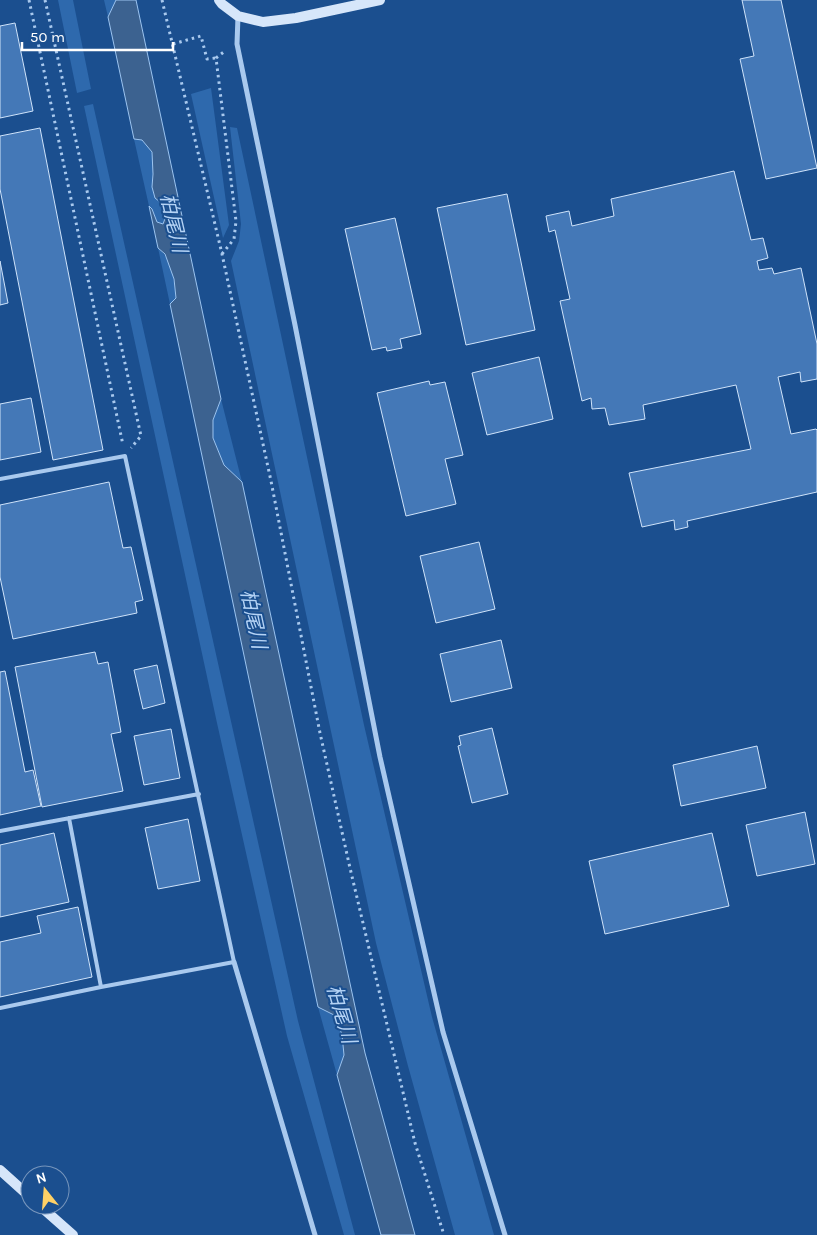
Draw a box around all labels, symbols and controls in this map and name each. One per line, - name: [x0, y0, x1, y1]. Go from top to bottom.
- scale bar: [22, 20, 174, 52]
- text: 50 m: [30, 28, 65, 46]
- water label: 柏尾川: [156, 191, 192, 257]
- water label: 柏尾川: [236, 587, 271, 653]
- water label: 柏尾川: [322, 982, 361, 1048]
- north arrow: [20, 1165, 70, 1215]
- text: N: [34, 1168, 49, 1188]

